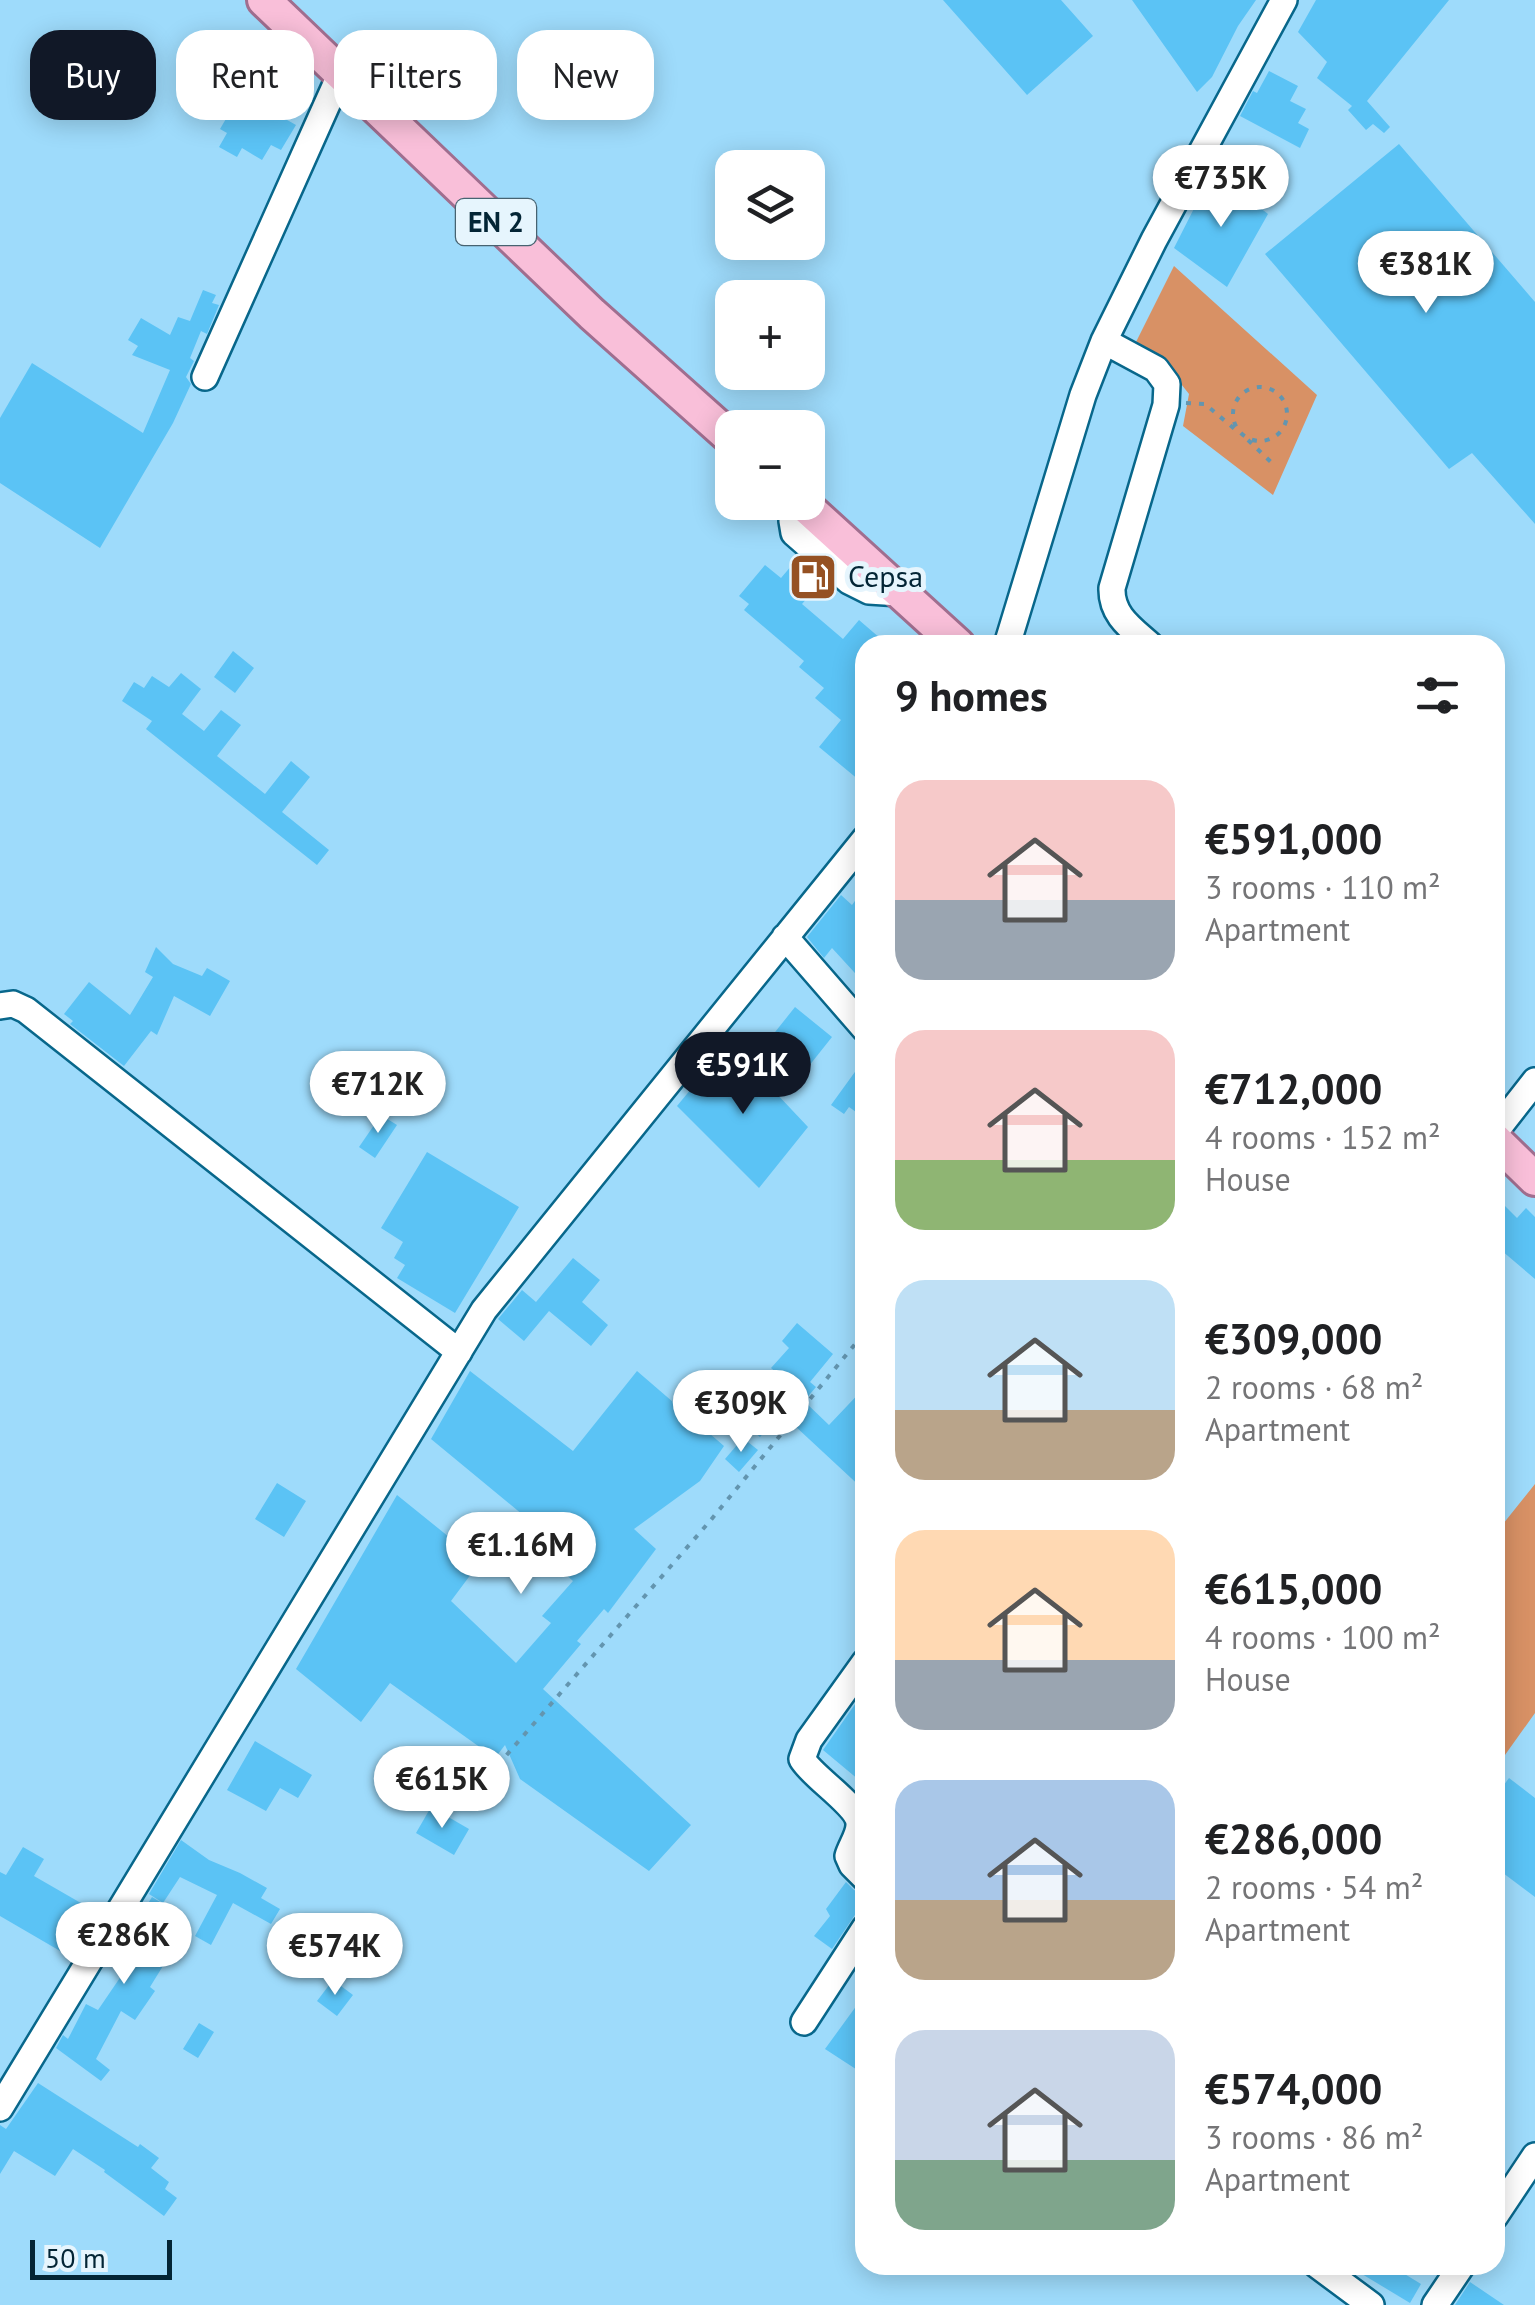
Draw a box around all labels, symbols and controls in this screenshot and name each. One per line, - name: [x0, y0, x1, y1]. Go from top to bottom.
- chip: Buy: [30, 30, 156, 120]
- chip: Rent: [176, 30, 314, 120]
- chip: Filters: [334, 30, 497, 120]
- chip: New: [517, 30, 654, 120]
- pin: €735K: [1151, 145, 1291, 230]
- map controls: [715, 150, 825, 520]
- button: layers: [715, 150, 825, 260]
- text: €735K: [1175, 156, 1267, 198]
- road number: EN 2: [456, 199, 536, 245]
- pin: €381K: [1356, 231, 1496, 316]
- text: €381K: [1380, 242, 1472, 284]
- button: +: [715, 280, 825, 390]
- button: −: [715, 410, 825, 520]
- fuel station icon: Cepsa: [787, 551, 839, 603]
- place label: Cepsa: [848, 556, 923, 595]
- text: 9 homes: [895, 668, 1048, 723]
- icon: filters: [1410, 668, 1465, 723]
- text: €591,000: [1205, 811, 1382, 866]
- icon: home: [975, 820, 1095, 940]
- text: 3 rooms · 110 m²: [1205, 866, 1441, 908]
- text: Apartment: [1205, 908, 1350, 950]
- pin: €591K: [673, 1032, 813, 1117]
- text: €591K: [697, 1043, 789, 1085]
- pin: €712K: [308, 1051, 448, 1136]
- text: €712,000: [1205, 1061, 1382, 1116]
- text: €712K: [332, 1062, 424, 1104]
- icon: home: [975, 1070, 1095, 1190]
- text: 4 rooms · 152 m²: [1205, 1116, 1441, 1158]
- text: House: [1205, 1158, 1291, 1200]
- text: €309,000: [1205, 1311, 1382, 1366]
- icon: home: [975, 1320, 1095, 1440]
- text: 2 rooms · 68 m²: [1205, 1366, 1423, 1408]
- pin: €309K: [671, 1370, 811, 1455]
- text: €309K: [695, 1381, 787, 1423]
- text: Apartment: [1205, 1408, 1350, 1450]
- pin: €1.16M: [440, 1512, 602, 1597]
- text: €1.16M: [468, 1523, 574, 1565]
- text: €615,000: [1205, 1561, 1382, 1616]
- icon: home: [975, 1570, 1095, 1690]
- text: 4 rooms · 100 m²: [1205, 1616, 1441, 1658]
- text: House: [1205, 1658, 1291, 1700]
- pin: €615K: [372, 1746, 512, 1831]
- text: €615K: [396, 1757, 488, 1799]
- text: €286,000: [1205, 1811, 1382, 1866]
- icon: home: [975, 1820, 1095, 1940]
- text: 2 rooms · 54 m²: [1205, 1866, 1423, 1908]
- pin: €286K: [54, 1902, 194, 1987]
- text: Apartment: [1205, 1908, 1350, 1950]
- text: €286K: [78, 1913, 170, 1955]
- pin: €574K: [265, 1913, 405, 1998]
- text: €574K: [289, 1924, 381, 1966]
- text: €574,000: [1205, 2061, 1382, 2116]
- icon: home: [975, 2070, 1095, 2190]
- text: 3 rooms · 86 m²: [1205, 2116, 1423, 2158]
- text: Apartment: [1205, 2158, 1350, 2200]
- scale bar: [30, 2235, 172, 2280]
- text: 50 m: [45, 2239, 106, 2276]

